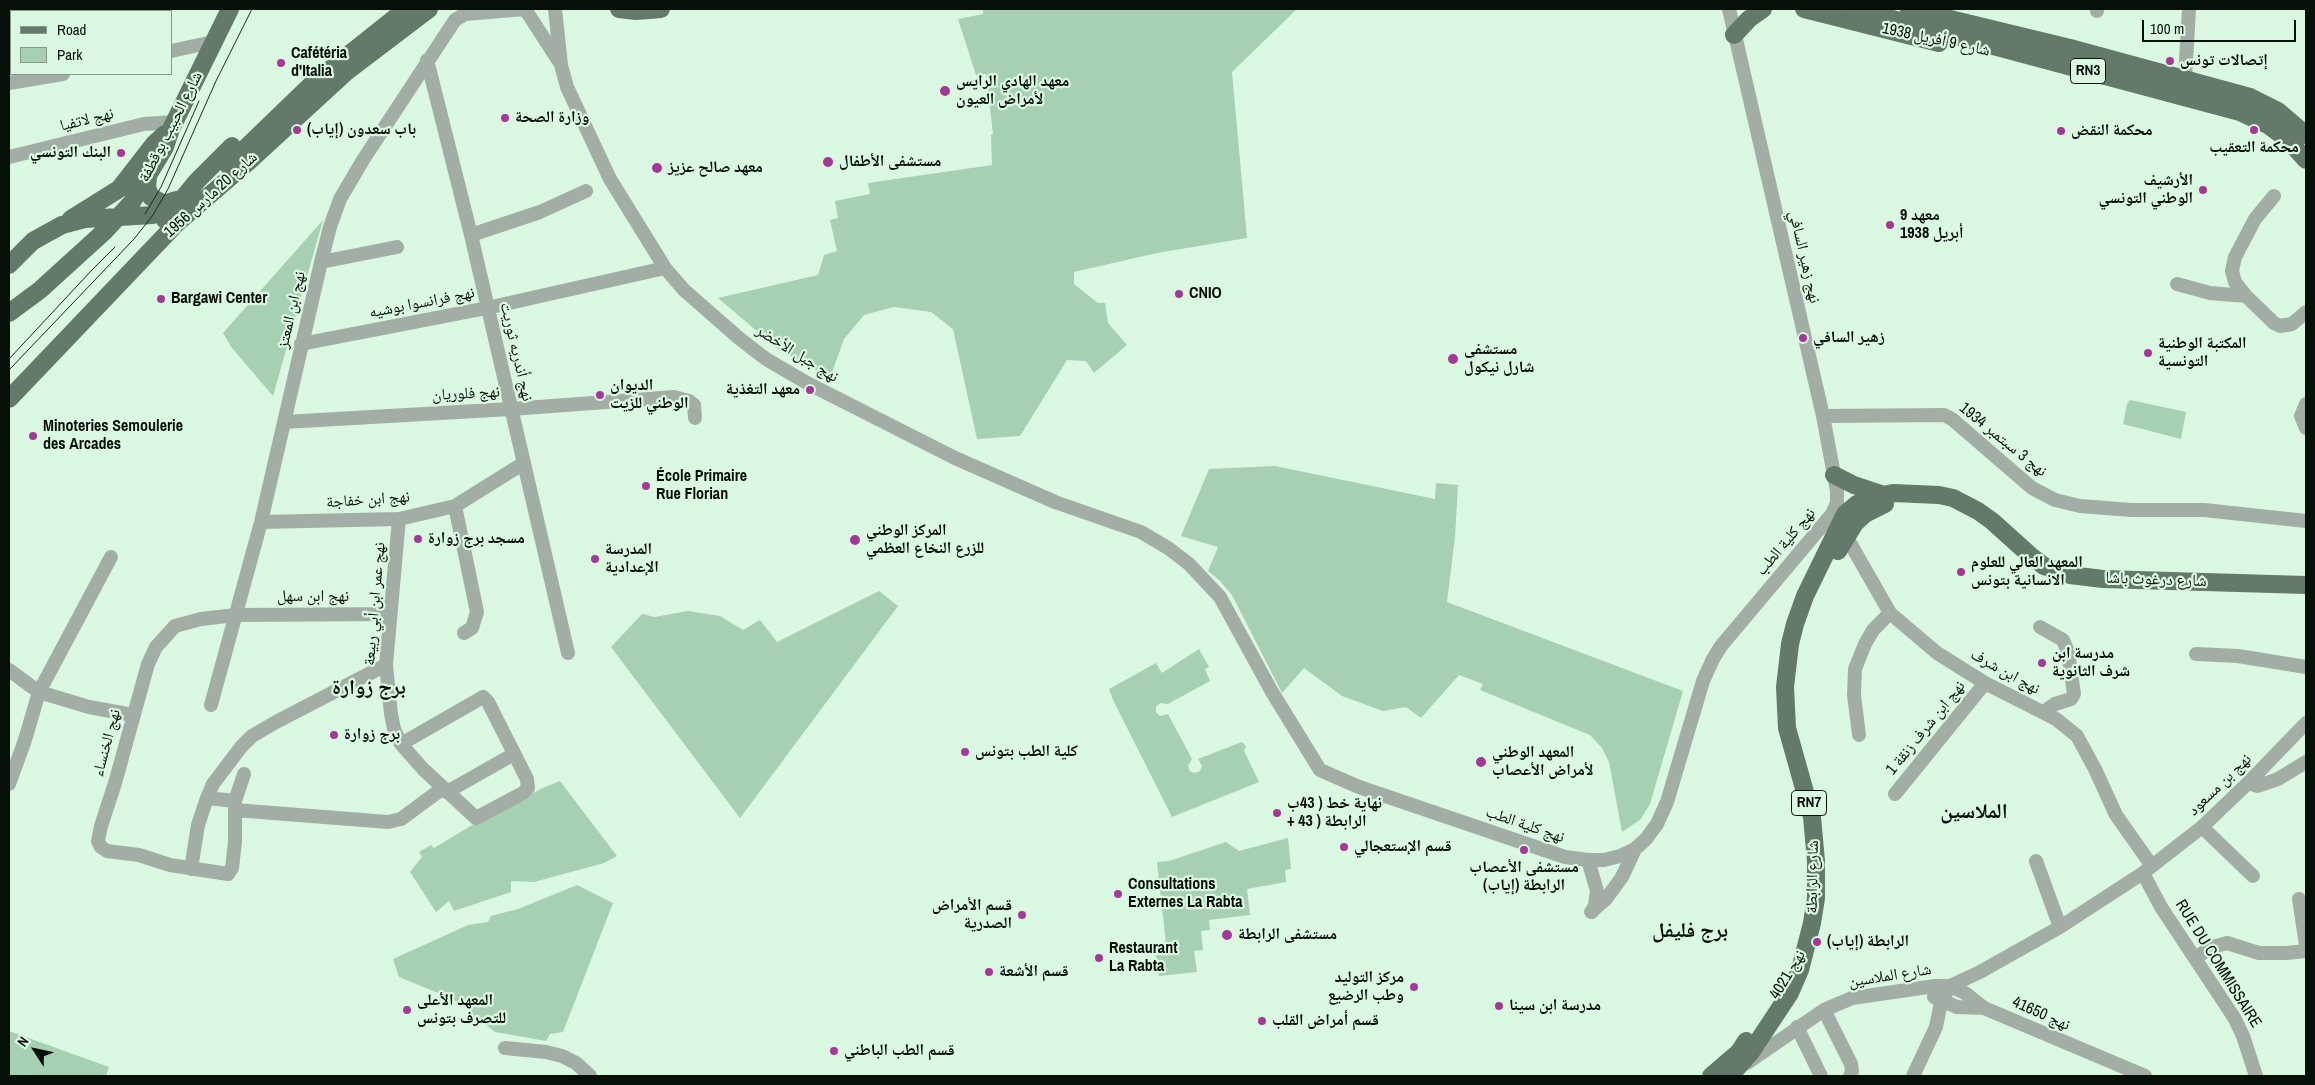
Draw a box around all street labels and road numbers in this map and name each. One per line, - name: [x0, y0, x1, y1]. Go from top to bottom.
- street label: شارع 9 أفريل 1938: [1880, 19, 1992, 61]
- road number: RN3: [2070, 58, 2106, 84]
- street label: شارع الحبيب بوقطفة: [135, 69, 207, 185]
- street label: نهج لاتفيا: [58, 104, 116, 136]
- street label: شارع 20 مارس 1956: [160, 148, 262, 242]
- street label: نهج زهير السافي: [1784, 209, 1824, 305]
- street label: نهج ابن المعتز: [274, 270, 310, 350]
- street label: نهج فرانسوا بوشيه: [368, 283, 476, 323]
- street label: نهج أندريه ثوريت: [495, 301, 537, 403]
- street label: نهج جبل الأخضر: [752, 321, 842, 387]
- street label: نهج فلوريان: [432, 383, 500, 405]
- street label: نهج 3 سبتمبر 1934: [1955, 399, 2051, 481]
- street label: نهج ابن خفاجة: [326, 487, 410, 513]
- street label: نهج كلية الطب: [1752, 504, 1820, 580]
- street label: نهج عمر ابن أبي ربيعة: [360, 541, 390, 667]
- street label: شارع درغوث باشا: [2105, 569, 2207, 591]
- street label: نهج ابن سهل: [277, 587, 349, 607]
- street label: نهج ابن شرف: [1967, 645, 2043, 699]
- street label: نهج ابن شرف زنقة 1: [1882, 677, 1970, 779]
- street label: نهج الخنساء: [89, 707, 125, 779]
- street label: نهج بن مسعود: [2184, 750, 2256, 820]
- road number: RN7: [1792, 790, 1826, 816]
- street label: نهج كلية الطب: [1483, 803, 1567, 847]
- street label: شارع الرابطة: [1803, 840, 1823, 914]
- street label: RUE DU COMMISSAIRE: [2171, 896, 2265, 1032]
- street label: نهج 4021: [1766, 947, 1810, 1003]
- street label: شارع الملاسين: [1847, 960, 1933, 992]
- street label: نهج 41650: [2009, 993, 2073, 1035]

